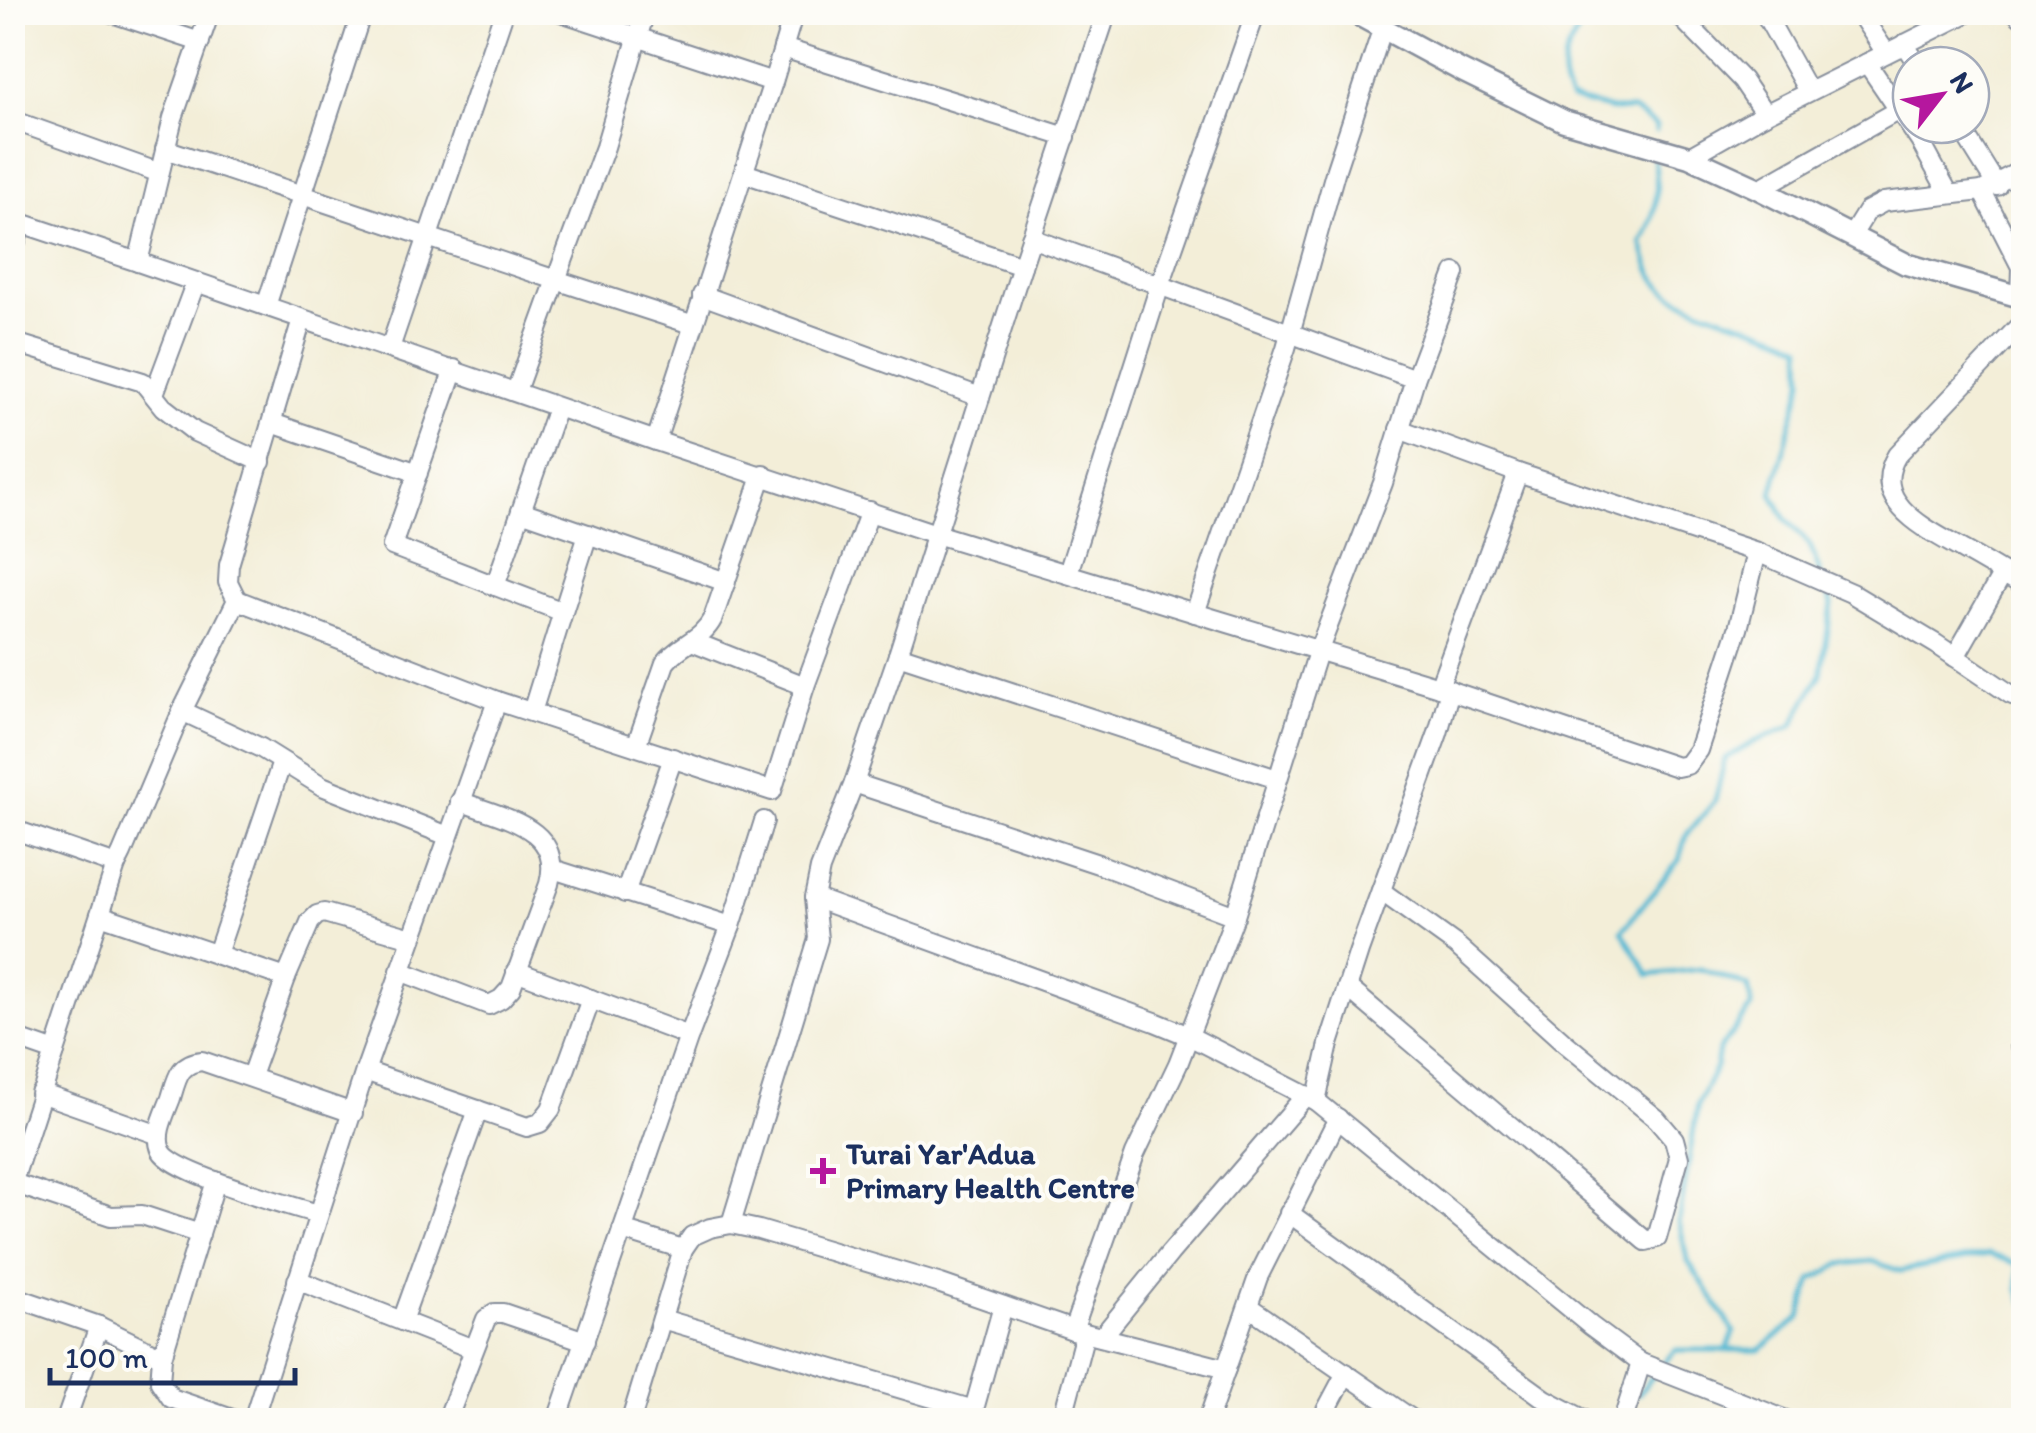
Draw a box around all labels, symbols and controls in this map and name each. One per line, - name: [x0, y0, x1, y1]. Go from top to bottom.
- north arrow: [1891, 45, 1991, 145]
- text: N: [1943, 65, 1982, 99]
- place label: Turai Yar'Adua Primary Health Centre: [845, 1135, 1135, 1206]
- marker: Turai Yar'Adua Primary Health Centre: [810, 1158, 836, 1184]
- scale bar: [50, 1323, 295, 1385]
- text: 100 m: [65, 1339, 148, 1376]

